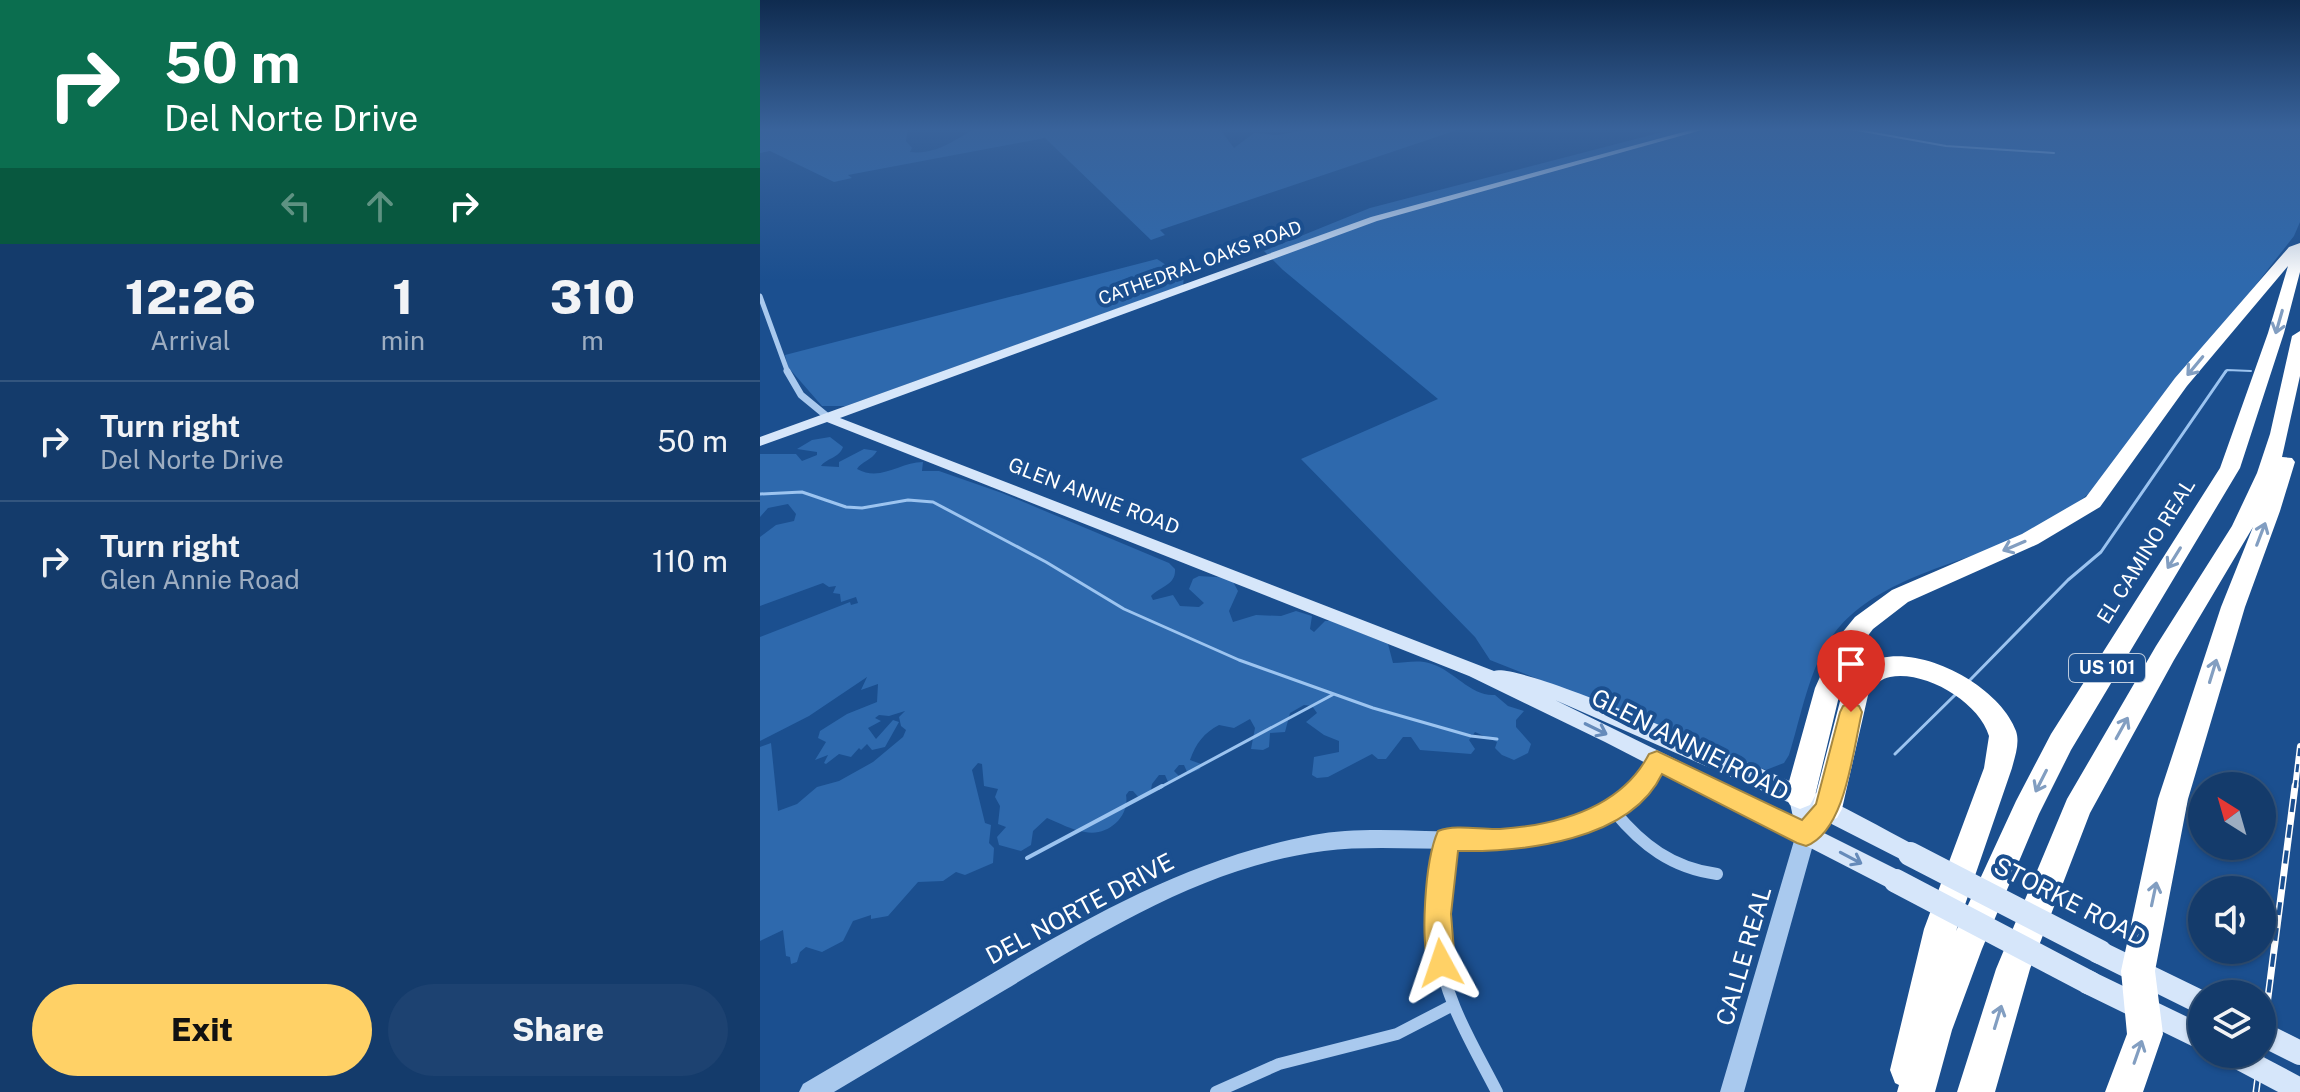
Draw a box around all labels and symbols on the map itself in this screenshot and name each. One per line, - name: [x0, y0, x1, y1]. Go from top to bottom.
- street label: CATHEDRAL OAKS ROAD: [1095, 216, 1304, 309]
- one-way arrow: [2271, 308, 2286, 334]
- one-way arrow: [2186, 355, 2204, 376]
- street label: GLEN ANNIE ROAD: [1005, 452, 1183, 540]
- street label: EL CAMINO REAL: [2092, 474, 2200, 628]
- one-way arrow: [2255, 523, 2269, 547]
- one-way arrow: [2002, 539, 2027, 554]
- one-way arrow: [2166, 546, 2182, 569]
- pin: [1817, 630, 1885, 712]
- road number: US 101: [2069, 654, 2145, 682]
- one-way arrow: [2206, 659, 2221, 685]
- street label: GLEN ANNIE ROAD: [1587, 682, 1794, 806]
- one-way arrow: [2115, 716, 2131, 740]
- one-way arrow: [1584, 721, 1608, 737]
- one-way arrow: [2032, 769, 2048, 793]
- north arrow: [2188, 772, 2276, 860]
- street label: DEL NORTE DRIVE: [981, 847, 1178, 969]
- one-way arrow: [1839, 850, 1862, 866]
- street label: STORKE ROAD: [1990, 851, 2151, 952]
- one-way arrow: [2147, 882, 2162, 908]
- street label: CALLE REAL: [1710, 883, 1776, 1029]
- position arrow: [1399, 921, 1483, 1005]
- one-way arrow: [1992, 1005, 2006, 1030]
- one-way arrow: [2132, 1040, 2146, 1064]

